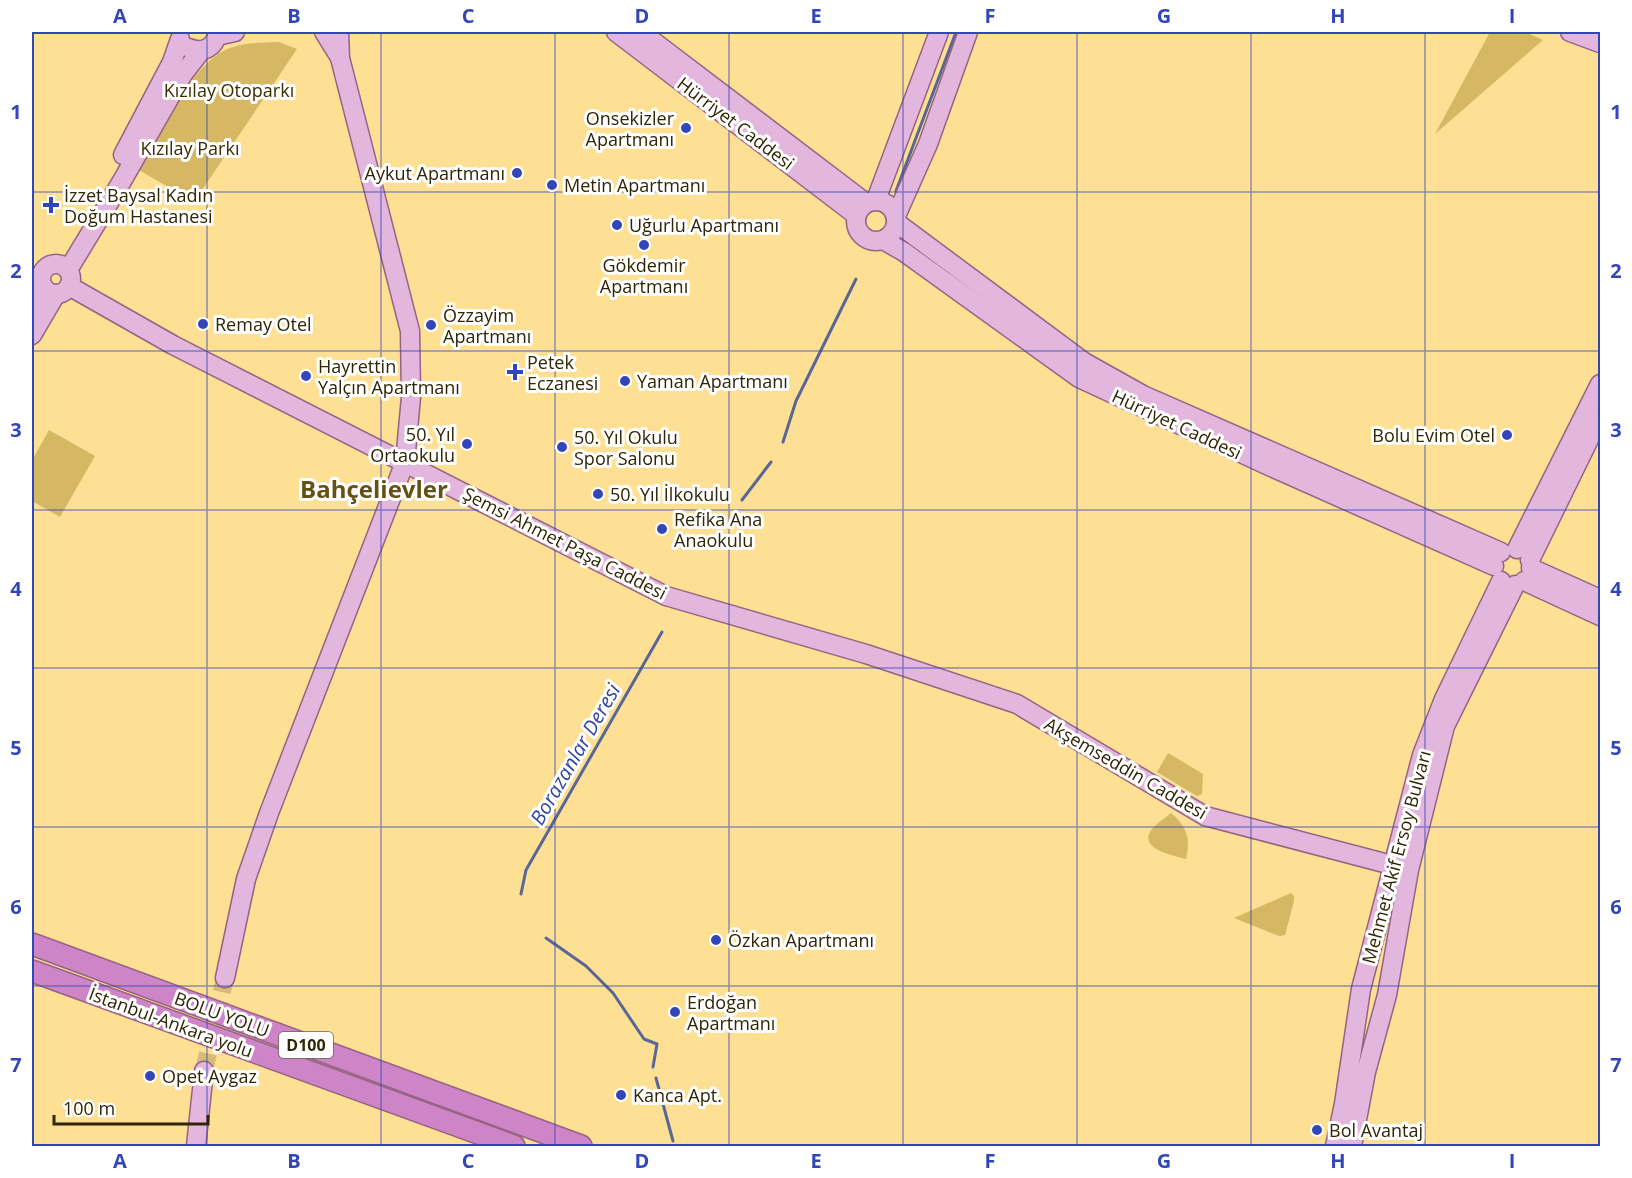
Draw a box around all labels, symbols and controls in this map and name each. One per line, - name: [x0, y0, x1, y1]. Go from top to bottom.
- text: A: [113, 2, 127, 29]
- text: B: [287, 2, 301, 29]
- text: C: [462, 2, 475, 29]
- text: D: [635, 2, 649, 29]
- text: E: [810, 2, 822, 29]
- text: F: [985, 2, 995, 29]
- text: G: [1157, 2, 1171, 29]
- text: H: [1330, 2, 1346, 29]
- text: I: [1509, 2, 1515, 29]
- street label: Hürriyet Caddesi: [673, 71, 799, 175]
- park label: Kızılay Otoparkı: [164, 78, 294, 102]
- text: 1: [10, 98, 22, 125]
- text: 1: [1610, 98, 1622, 125]
- place label: Onsekizler Apartmanı: [586, 106, 675, 151]
- marker: Onsekizler Apartmanı: [679, 121, 693, 135]
- park label: Kızılay Parkı: [141, 136, 239, 160]
- place label: Aykut Apartmanı: [365, 161, 505, 185]
- marker: Aykut Apartmanı: [510, 166, 524, 180]
- place label: Metin Apartmanı: [564, 173, 705, 197]
- marker: Metin Apartmanı: [545, 178, 559, 192]
- place label: İzzet Baysal Kadın Doğum Hastanesi: [64, 183, 213, 228]
- marker: İzzet Baysal Kadın Doğum Hastanesi: [42, 196, 60, 214]
- place label: Uğurlu Apartmanı: [629, 213, 779, 237]
- marker: Uğurlu Apartmanı: [610, 218, 624, 232]
- marker: Gökdemir Apartmanı: [637, 238, 651, 252]
- place label: Gökdemir Apartmanı: [600, 253, 688, 298]
- text: 2: [10, 257, 22, 284]
- text: 2: [1610, 257, 1622, 284]
- place label: Özzayim Apartmanı: [443, 303, 531, 348]
- place label: Remay Otel: [215, 312, 312, 336]
- marker: Remay Otel: [196, 317, 210, 331]
- marker: Özzayim Apartmanı: [424, 318, 438, 332]
- place label: Petek Eczanesi: [527, 350, 598, 395]
- place label: Hayrettin Yalçın Apartmanı: [318, 354, 460, 399]
- marker: Petek Eczanesi: [508, 365, 522, 379]
- marker: Hayrettin Yalçın Apartmanı: [299, 369, 313, 383]
- place label: Yaman Apartmanı: [637, 369, 788, 393]
- marker: Yaman Apartmanı: [618, 374, 632, 388]
- street label: Hürriyet Caddesi: [1108, 383, 1246, 465]
- text: 3: [10, 416, 22, 443]
- text: 3: [1610, 416, 1622, 443]
- place label: 50. Yıl Ortaokulu: [370, 422, 455, 467]
- place label: Bolu Evim Otel: [1372, 423, 1495, 447]
- place label: 50. Yıl Okulu Spor Salonu: [574, 425, 678, 470]
- marker: Bolu Evim Otel: [1500, 428, 1514, 442]
- marker: 50. Yıl Ortaokulu: [460, 437, 474, 451]
- marker: 50. Yıl Okulu Spor Salonu: [555, 440, 569, 454]
- district label: Bahçelievler: [300, 472, 448, 505]
- street label: Şemsi Ahmet Paşa Caddesi: [459, 481, 671, 605]
- place label: 50. Yıl İlkokulu: [610, 482, 730, 506]
- marker: 50. Yıl İlkokulu: [591, 487, 605, 501]
- place label: Refika Ana Anaokulu: [674, 507, 762, 552]
- marker: Refika Ana Anaokulu: [655, 522, 669, 536]
- text: 4: [10, 575, 22, 602]
- text: 4: [1610, 575, 1622, 602]
- water label: Borazanlar Deresi: [524, 678, 627, 829]
- street label: Akşemseddin Caddesi: [1040, 712, 1212, 824]
- text: 5: [10, 734, 22, 761]
- text: 5: [1610, 734, 1622, 761]
- street label: Mehmet Akif Ersoy Bulvarı: [1356, 748, 1436, 966]
- text: 6: [10, 893, 22, 920]
- text: 6: [1610, 893, 1622, 920]
- place label: Özkan Apartmanı: [728, 928, 874, 952]
- marker: Özkan Apartmanı: [709, 933, 723, 947]
- street label: İstanbul-Ankara yolu: [86, 981, 256, 1063]
- street label: BOLU YOLU: [171, 986, 273, 1042]
- place label: Erdoğan Apartmanı: [687, 990, 775, 1035]
- marker: Erdoğan Apartmanı: [668, 1005, 682, 1019]
- road number: D100: [279, 1032, 333, 1058]
- text: 7: [10, 1051, 22, 1078]
- text: 7: [1610, 1051, 1622, 1078]
- place label: Opet Aygaz: [162, 1064, 257, 1088]
- marker: Opet Aygaz: [143, 1069, 157, 1083]
- place label: Kanca Apt.: [633, 1083, 722, 1107]
- scale bar: [54, 1088, 208, 1126]
- marker: Kanca Apt.: [614, 1088, 628, 1102]
- text: 100 m: [63, 1096, 115, 1120]
- place label: Bol Avantaj: [1329, 1118, 1423, 1142]
- marker: Bol Avantaj: [1310, 1123, 1324, 1137]
- text: A: [113, 1147, 127, 1174]
- text: B: [287, 1147, 301, 1174]
- text: C: [462, 1147, 475, 1174]
- text: D: [635, 1147, 649, 1174]
- text: E: [810, 1147, 822, 1174]
- text: F: [985, 1147, 995, 1174]
- text: G: [1157, 1147, 1171, 1174]
- text: H: [1330, 1147, 1346, 1174]
- text: I: [1509, 1147, 1515, 1174]

